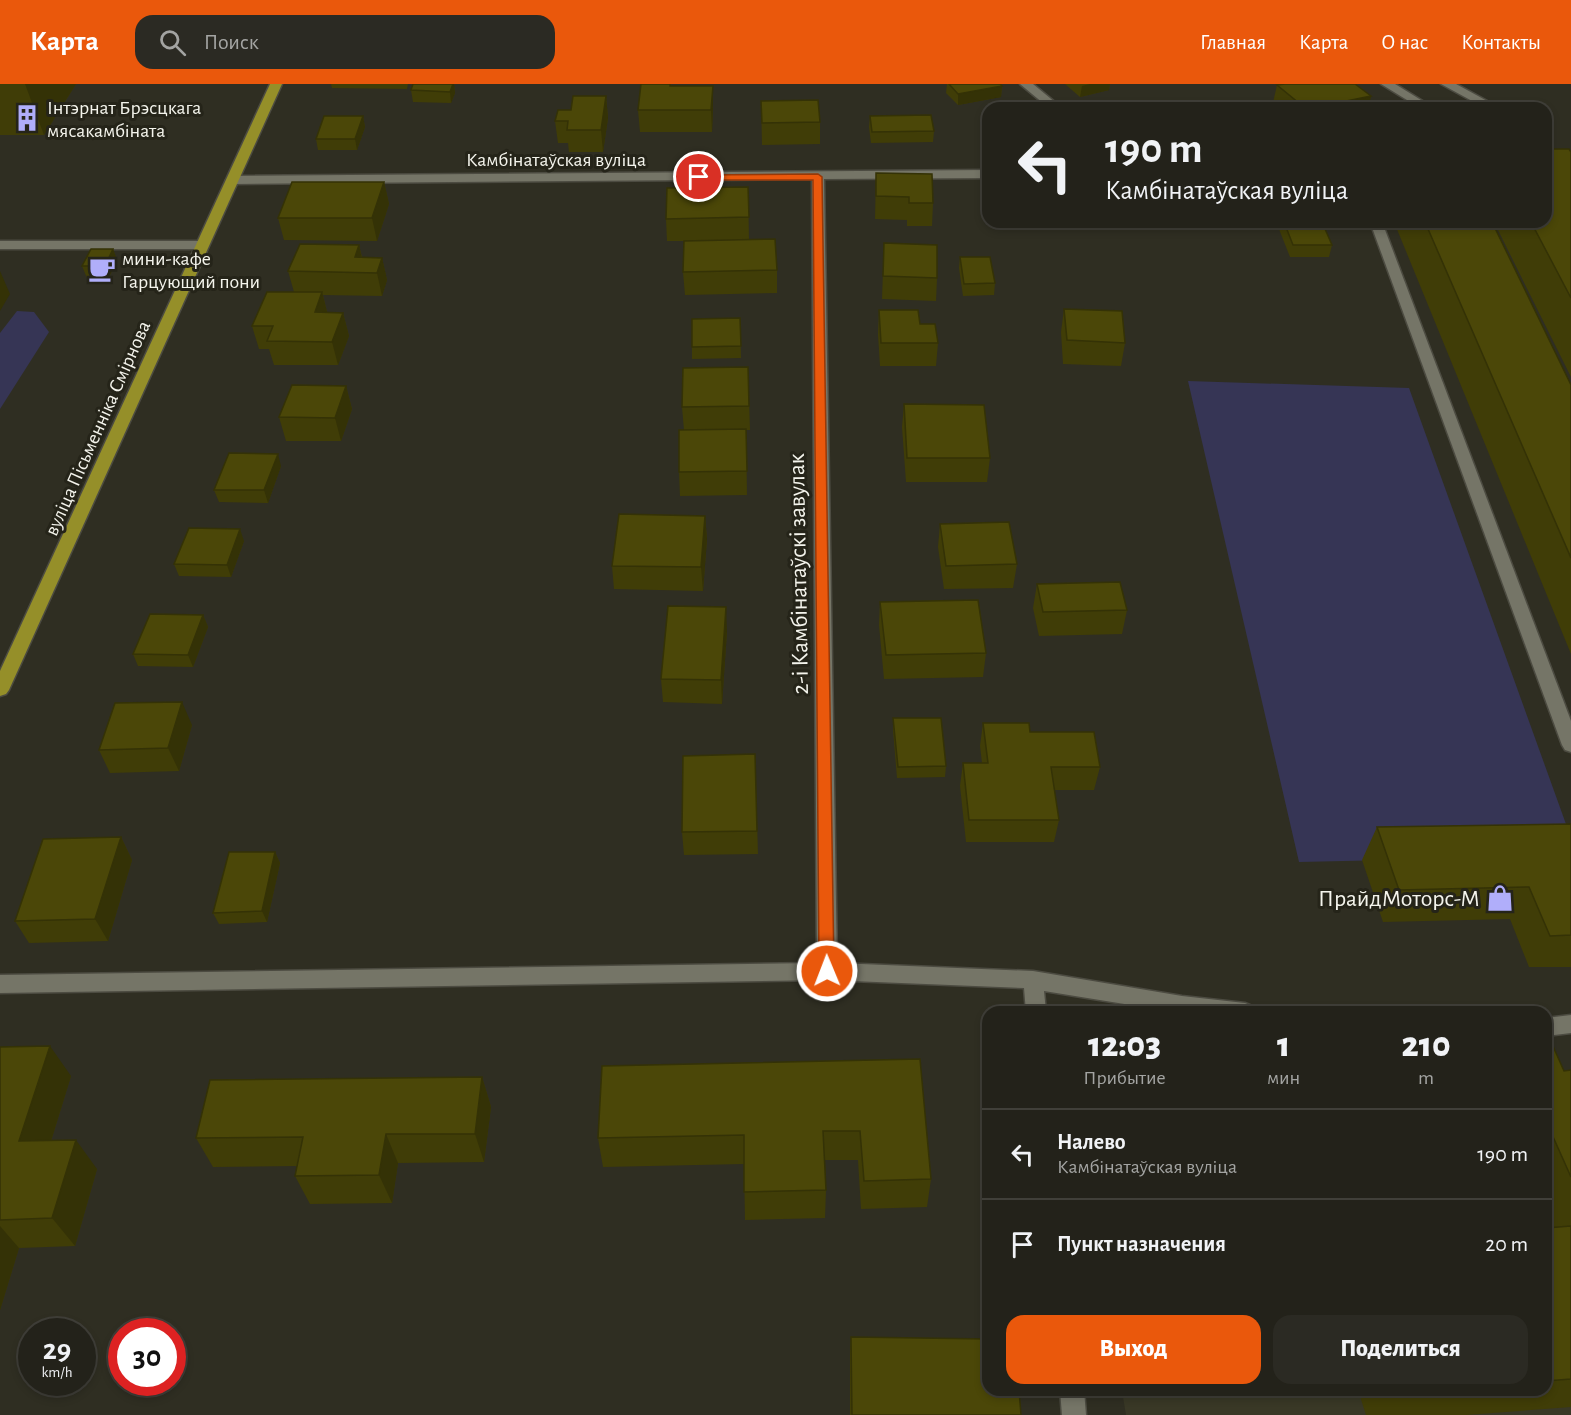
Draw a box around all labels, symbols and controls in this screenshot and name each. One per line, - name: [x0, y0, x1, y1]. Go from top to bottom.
- search box: [135, 15, 555, 69]
- icon: search: [156, 26, 189, 59]
- text: Карта: [30, 28, 99, 56]
- text: Поиск: [204, 31, 259, 53]
- text: Главная: [1200, 32, 1266, 53]
- text: Карта: [1299, 32, 1348, 53]
- text: О нас: [1381, 32, 1428, 53]
- text: Контакты: [1461, 32, 1541, 53]
- place label: Інтэрнат Брэсцкага мясакамбіната: [47, 98, 201, 141]
- building icon: Інтэрнат Брэсцкага мясакамбіната: [12, 103, 42, 133]
- icon: left: [1006, 126, 1084, 204]
- text: 190 m: [1105, 128, 1203, 170]
- street label: Камбінатаўская вуліца: [466, 150, 646, 170]
- pin: [673, 151, 724, 202]
- icon: arrive: [682, 160, 715, 193]
- text: Камбінатаўская вуліца: [1105, 177, 1348, 204]
- place label: мини-кафе Гарцующий пони: [122, 249, 260, 292]
- cafe icon: мини-кафе Гарцующий пони: [87, 254, 117, 284]
- street label: вуліца Пісьменніка Смірнова: [41, 318, 154, 539]
- street label: 2-і Камбінатаўскі завулак: [785, 453, 813, 695]
- shop icon: ПрайдМоторс-М: [1485, 883, 1515, 913]
- place label: ПрайдМоторс-М: [1318, 887, 1480, 911]
- position arrow: [795, 939, 859, 1003]
- text: 12:03: [1088, 1027, 1161, 1063]
- text: 1: [1277, 1027, 1290, 1063]
- text: 210: [1402, 1027, 1451, 1063]
- text: Прибытие: [1083, 1068, 1166, 1088]
- text: мин: [1267, 1068, 1300, 1088]
- text: m: [1418, 1068, 1434, 1088]
- text: Налево: [1057, 1131, 1126, 1153]
- icon: left: [1006, 1138, 1039, 1171]
- text: 190 m: [1477, 1143, 1528, 1165]
- text: Камбінатаўская вуліца: [1057, 1157, 1237, 1177]
- icon: arrive: [1006, 1228, 1039, 1261]
- text: Пункт назначения: [1057, 1233, 1226, 1255]
- text: 20 m: [1485, 1233, 1528, 1255]
- button: Выход: [1006, 1315, 1261, 1384]
- button: Поделиться: [1273, 1315, 1528, 1384]
- speed limit sign: 30: [108, 1318, 186, 1396]
- text: 29: [43, 1335, 71, 1365]
- text: km/h: [42, 1365, 72, 1380]

